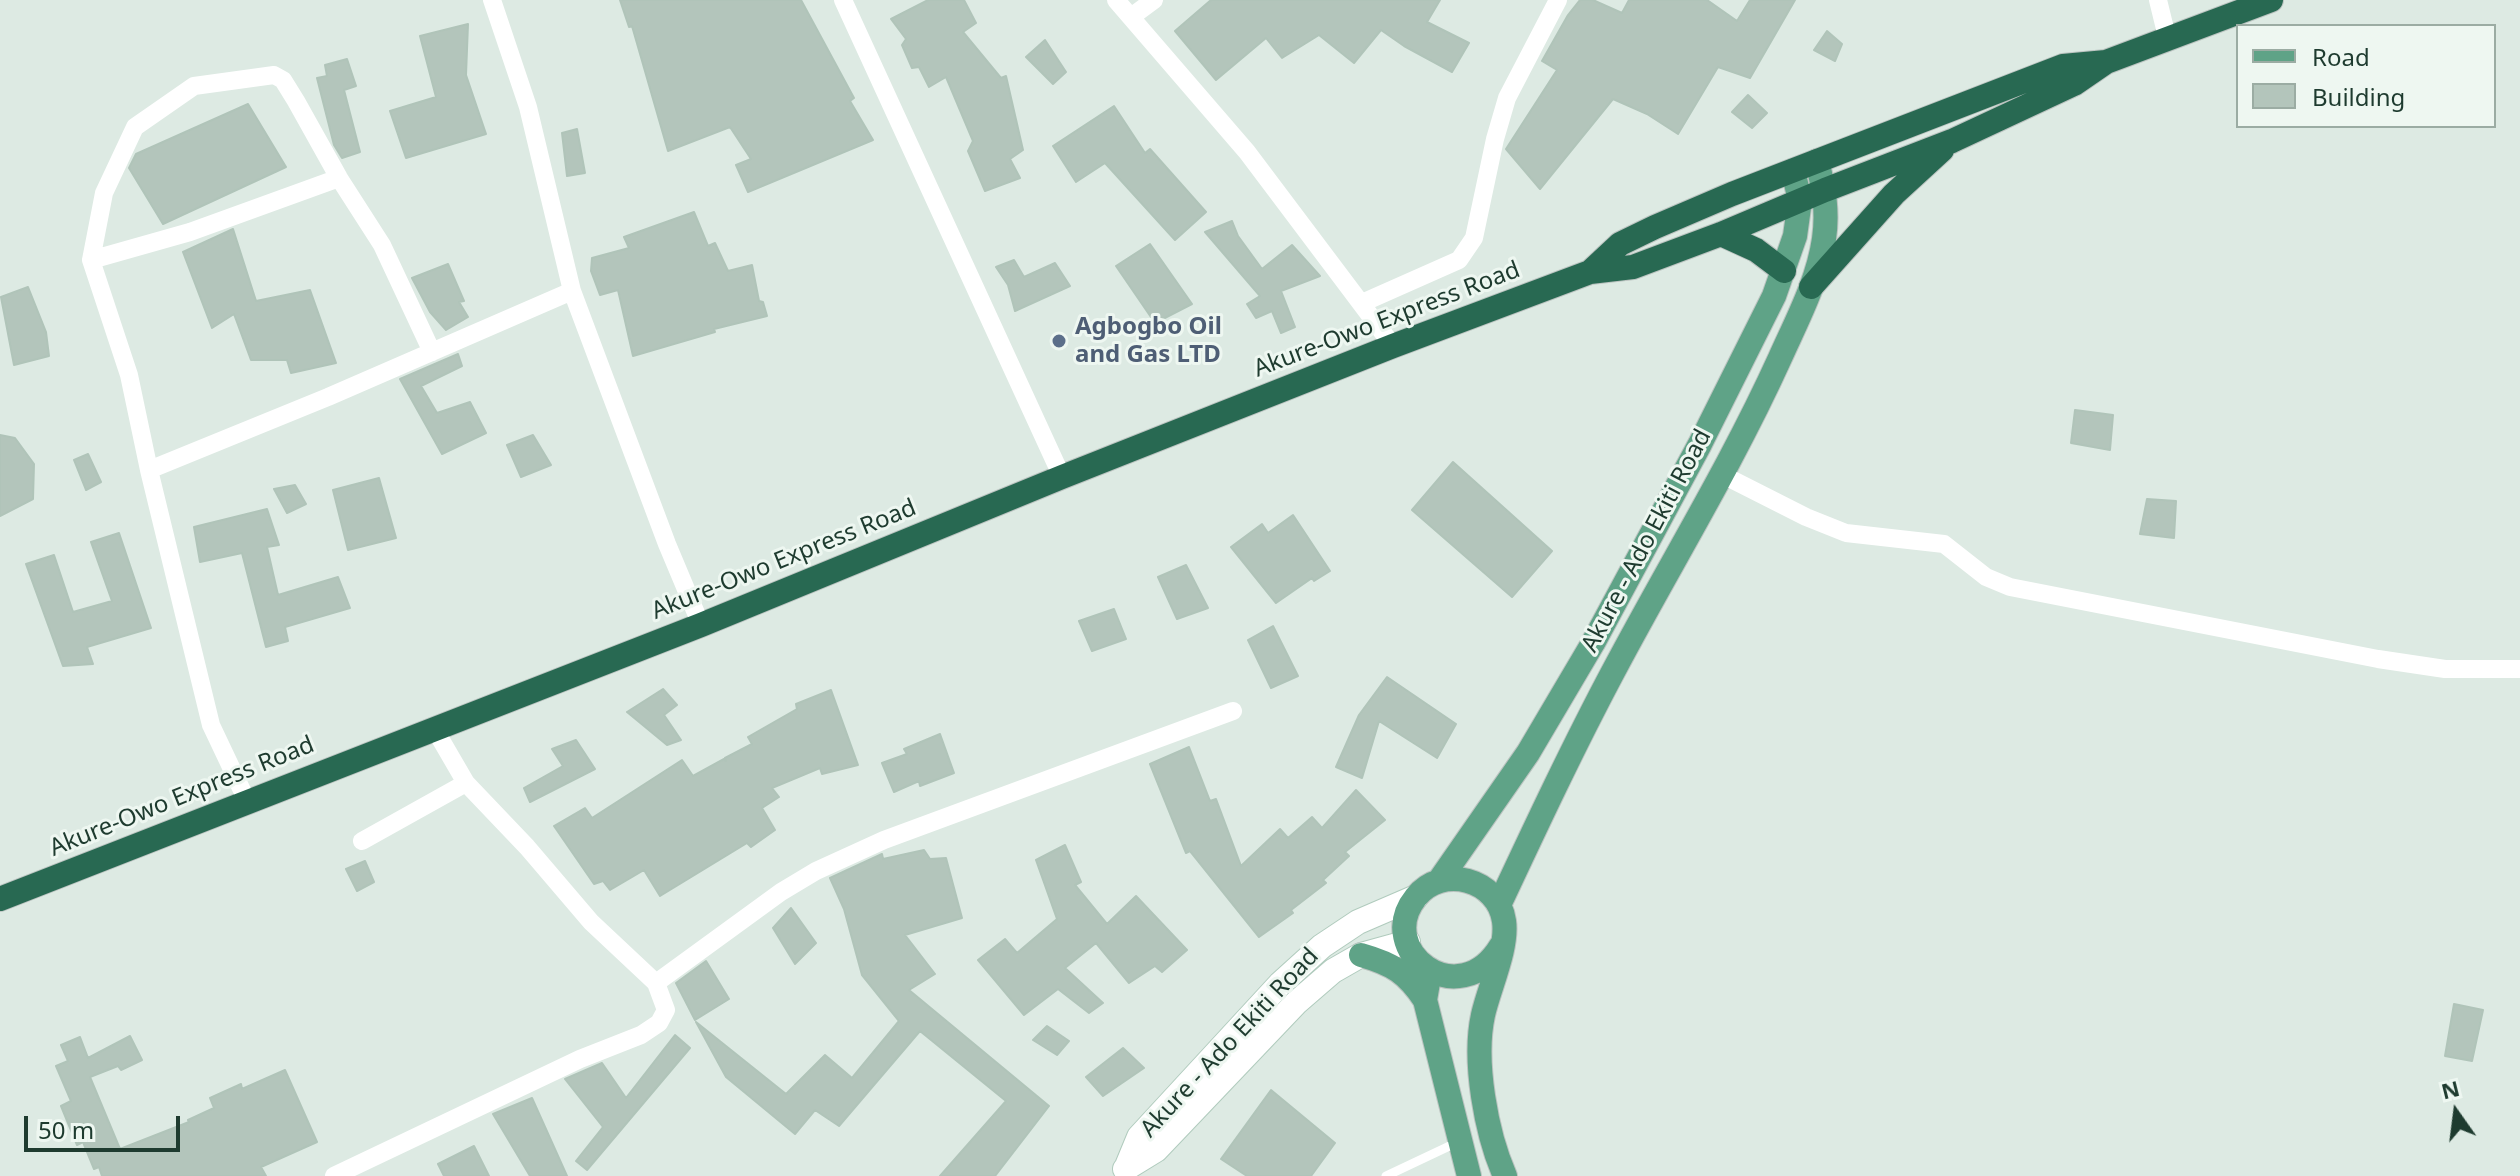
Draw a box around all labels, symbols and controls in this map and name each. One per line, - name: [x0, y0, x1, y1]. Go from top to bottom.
- legend: [2236, 24, 2496, 128]
- text: Road: [2312, 40, 2370, 73]
- text: Building: [2312, 80, 2405, 113]
- street label: Akure-Owo Express Road: [1250, 256, 1524, 384]
- place label: Agbogbo Oil and Gas LTD: [1075, 313, 1222, 369]
- marker: Agbogbo Oil and Gas LTD: [1050, 332, 1068, 350]
- street label: Akure - Ado Ekiti Road: [1576, 425, 1718, 657]
- street label: Akure-Owo Express Road: [648, 494, 920, 626]
- street label: Akure-Owo Express Road: [46, 731, 318, 863]
- street label: Akure - Ado Ekiti Road: [1135, 942, 1325, 1144]
- north arrow: [2416, 1072, 2496, 1152]
- text: N: [2438, 1072, 2462, 1105]
- scale bar: [28, 1100, 184, 1150]
- text: 50 m: [38, 1113, 94, 1146]

